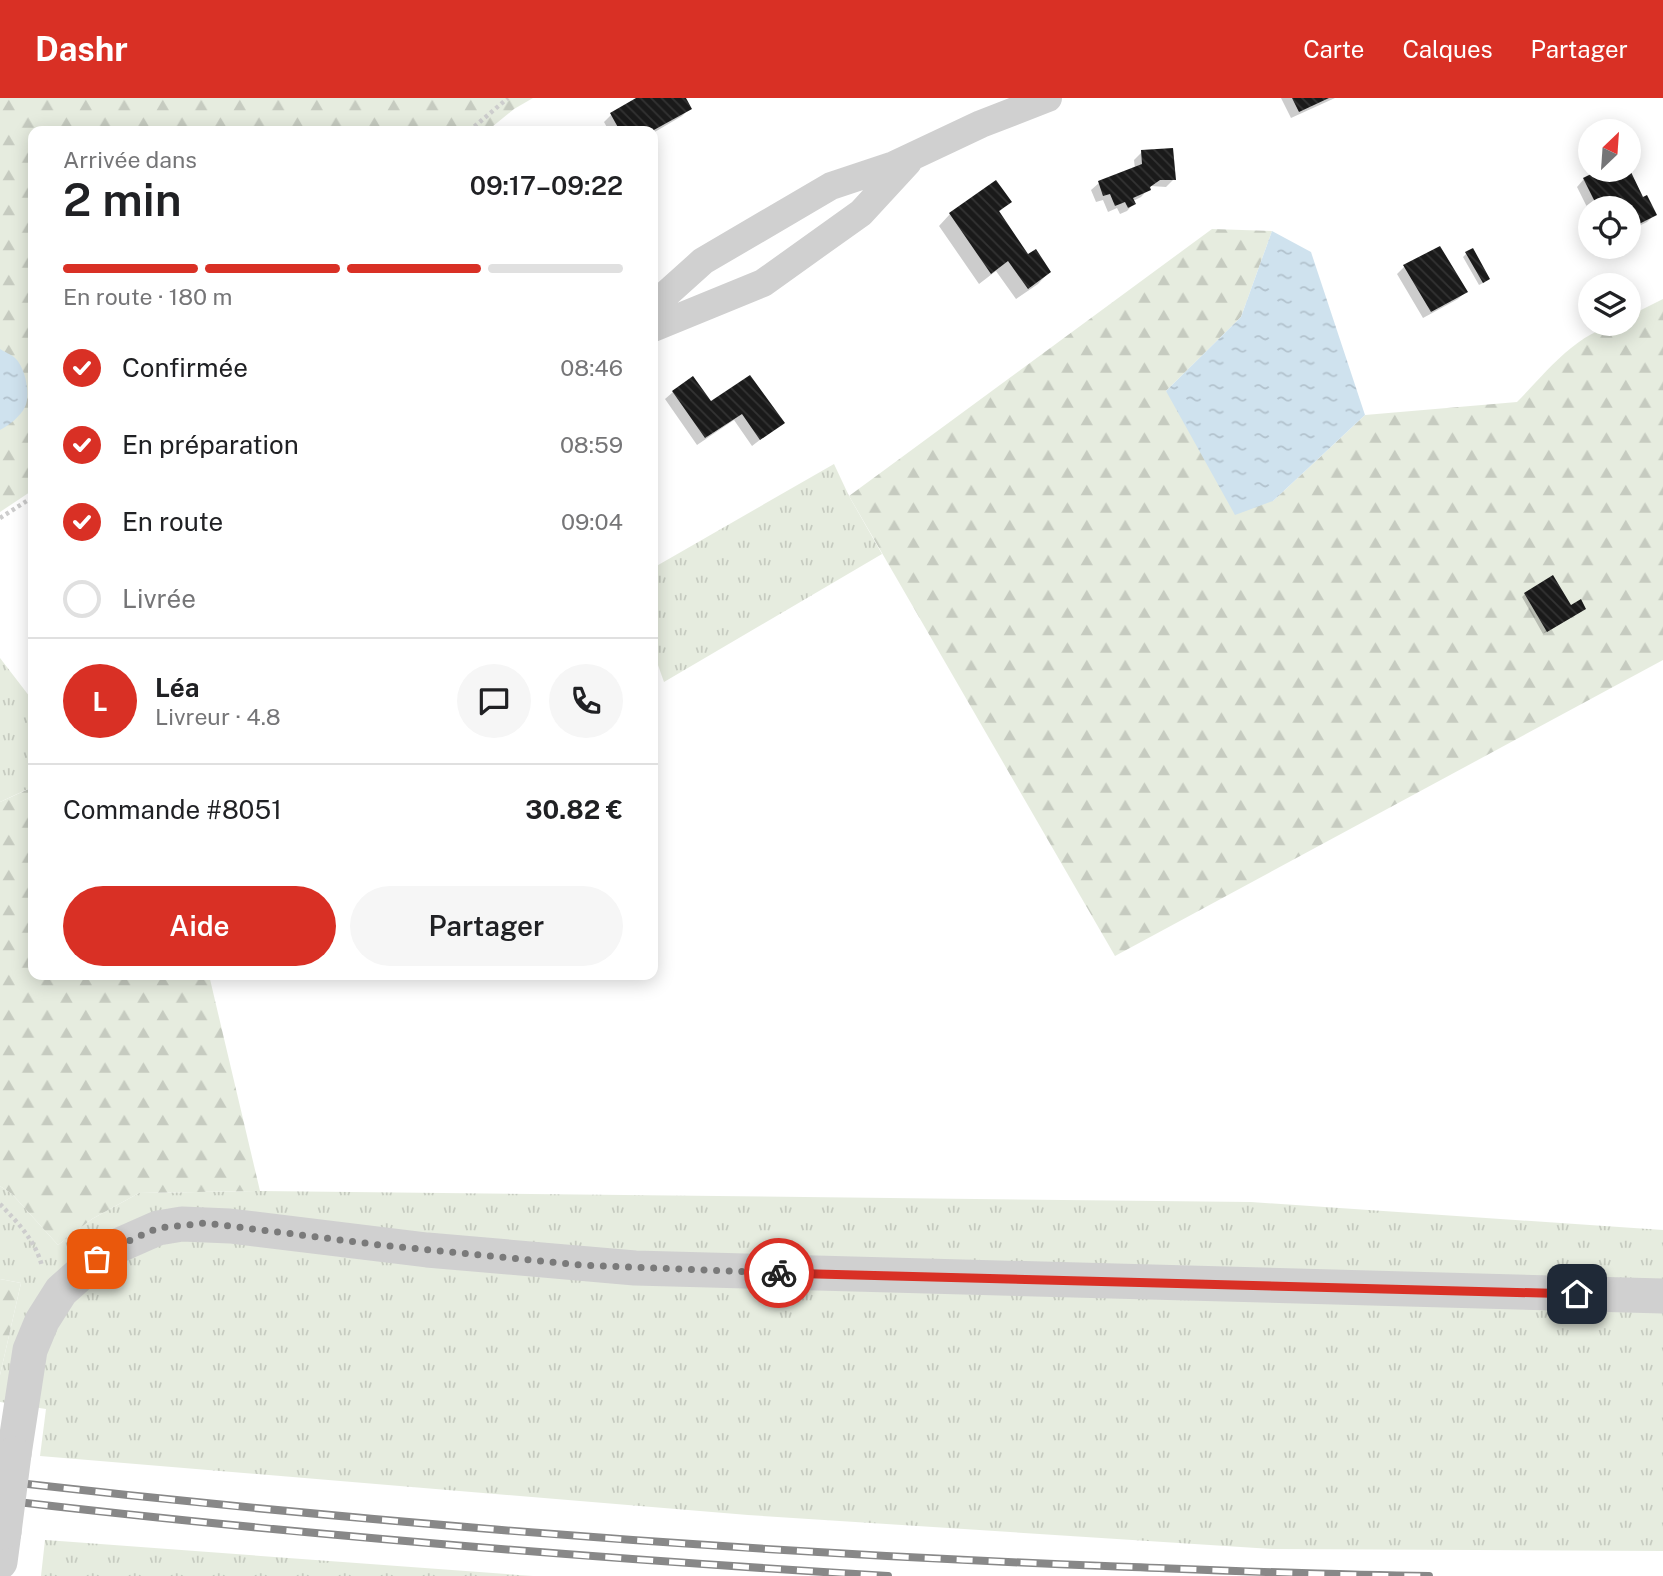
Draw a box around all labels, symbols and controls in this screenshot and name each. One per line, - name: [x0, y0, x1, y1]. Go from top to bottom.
- text: Dashr: [35, 30, 128, 68]
- text: Carte: [1303, 35, 1364, 63]
- text: Calques: [1402, 35, 1493, 63]
- text: Partager: [1531, 35, 1628, 63]
- north arrow: [1578, 119, 1642, 182]
- map controls: [1578, 119, 1641, 336]
- text: Arrivée dans: [63, 146, 197, 173]
- text: 09:17–09:22: [470, 170, 623, 201]
- text: 2 min: [63, 172, 182, 226]
- button: locate: [1578, 196, 1641, 259]
- button: layers: [1578, 273, 1641, 336]
- text: En route · 180 m: [63, 283, 232, 310]
- icon: check: [63, 349, 101, 387]
- text: Confirmée: [122, 352, 248, 383]
- text: 08:46: [560, 354, 623, 381]
- icon: check: [63, 426, 101, 464]
- text: En préparation: [122, 429, 299, 460]
- text: 08:59: [560, 431, 623, 458]
- icon: check: [63, 503, 101, 541]
- text: En route: [122, 506, 223, 537]
- text: 09:04: [561, 508, 623, 535]
- text: Livrée: [122, 583, 196, 614]
- button: chat: [457, 664, 531, 738]
- button: phone: [549, 664, 623, 738]
- text: Léa: [155, 672, 199, 703]
- text: L: [92, 686, 108, 717]
- text: Livreur · 4.8: [155, 703, 281, 730]
- text: Commande #8051: [63, 794, 282, 825]
- text: 30.82 €: [525, 794, 623, 825]
- button: Aide: [63, 886, 336, 966]
- button: Partager: [350, 886, 623, 966]
- pin: [67, 1229, 127, 1289]
- courier: [744, 1238, 814, 1308]
- icon: bag: [78, 1240, 116, 1278]
- icon: bike: [760, 1254, 798, 1292]
- pin: [1547, 1264, 1607, 1324]
- icon: home: [1558, 1275, 1596, 1313]

